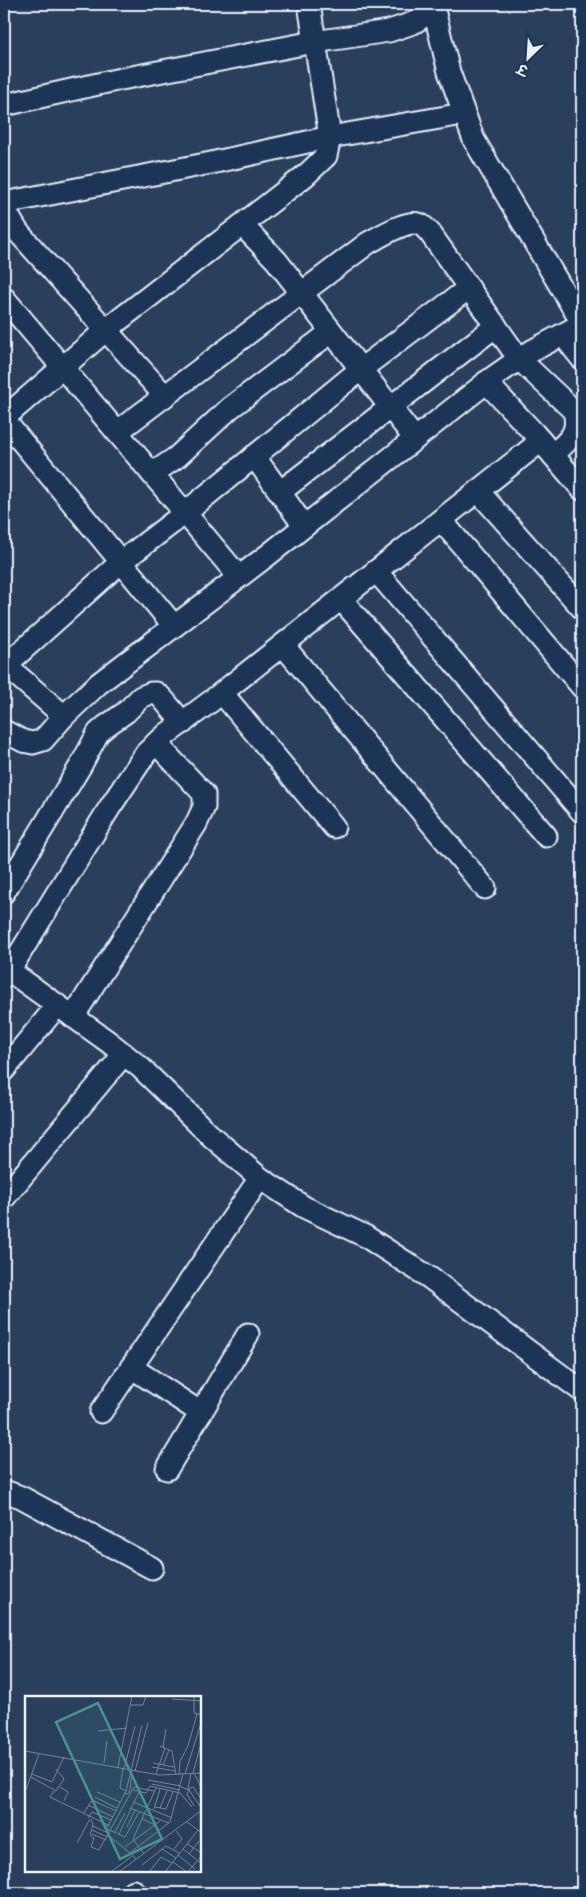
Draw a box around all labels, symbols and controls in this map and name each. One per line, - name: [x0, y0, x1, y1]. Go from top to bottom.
- north arrow: [504, 32, 554, 82]
- text: उ: [513, 59, 532, 81]
- inset map: [25, 1696, 201, 1872]

